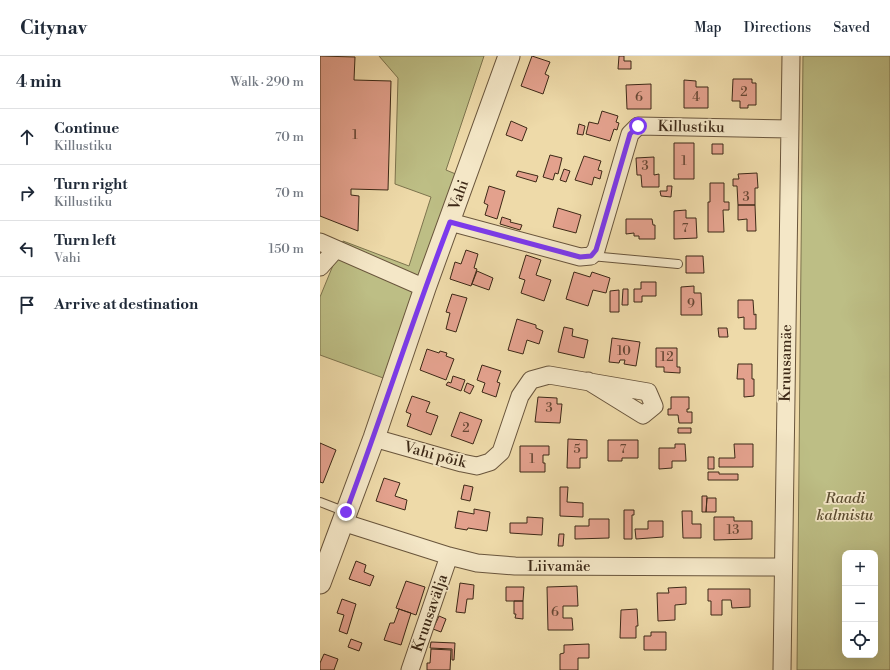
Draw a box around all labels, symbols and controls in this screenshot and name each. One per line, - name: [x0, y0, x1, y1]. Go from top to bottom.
- text: Citynav: [20, 16, 87, 40]
- text: Map: [694, 19, 722, 37]
- text: Directions: [744, 19, 811, 37]
- text: Saved: [833, 19, 870, 37]
- text: 4 min: [16, 71, 61, 93]
- text: Walk · 290 m: [230, 74, 304, 90]
- house number: 2: [740, 84, 748, 100]
- house number: 6: [635, 89, 643, 105]
- house number: 4: [692, 89, 700, 105]
- route start: [629, 117, 647, 135]
- street label: Killustiku: [657, 117, 725, 137]
- text: Continue: [54, 119, 119, 138]
- icon: ahead: [16, 126, 38, 148]
- house number: 1: [352, 127, 358, 143]
- text: 70 m: [275, 129, 304, 145]
- text: Killustiku: [54, 138, 112, 154]
- house number: 1: [681, 153, 687, 169]
- house number: 3: [641, 158, 649, 174]
- text: Turn right: [54, 175, 128, 194]
- street label: Vahi: [444, 177, 473, 214]
- icon: right: [16, 182, 38, 204]
- text: 70 m: [275, 185, 304, 201]
- house number: 3: [742, 189, 750, 205]
- text: Killustiku: [54, 194, 112, 210]
- house number: 7: [682, 220, 689, 236]
- text: Turn left: [54, 231, 116, 250]
- icon: left: [16, 238, 38, 260]
- text: 150 m: [269, 241, 304, 257]
- text: Vahi: [54, 250, 81, 266]
- icon: arrive: [16, 294, 38, 316]
- text: Arrive at destination: [54, 295, 198, 314]
- house number: 9: [687, 296, 695, 312]
- street label: Kruusamäe: [776, 324, 796, 402]
- house number: 10: [617, 343, 631, 359]
- house number: 12: [660, 349, 674, 365]
- house number: 3: [545, 400, 553, 416]
- house number: 2: [462, 420, 470, 436]
- street label: Vahi põik: [401, 437, 469, 473]
- house number: 5: [573, 441, 581, 457]
- house number: 7: [620, 441, 627, 457]
- house number: 1: [529, 451, 535, 467]
- park label: Raadi kalmistu: [817, 489, 874, 525]
- route end: [337, 503, 355, 521]
- house number: 13: [727, 522, 739, 538]
- map controls: [842, 550, 878, 658]
- button: +: [842, 550, 878, 586]
- street label: Liivamäe: [527, 557, 591, 576]
- street label: Kruusavälja: [408, 571, 452, 654]
- button: −: [842, 586, 878, 622]
- house number: 6: [551, 604, 559, 620]
- button: locate: [842, 622, 878, 658]

